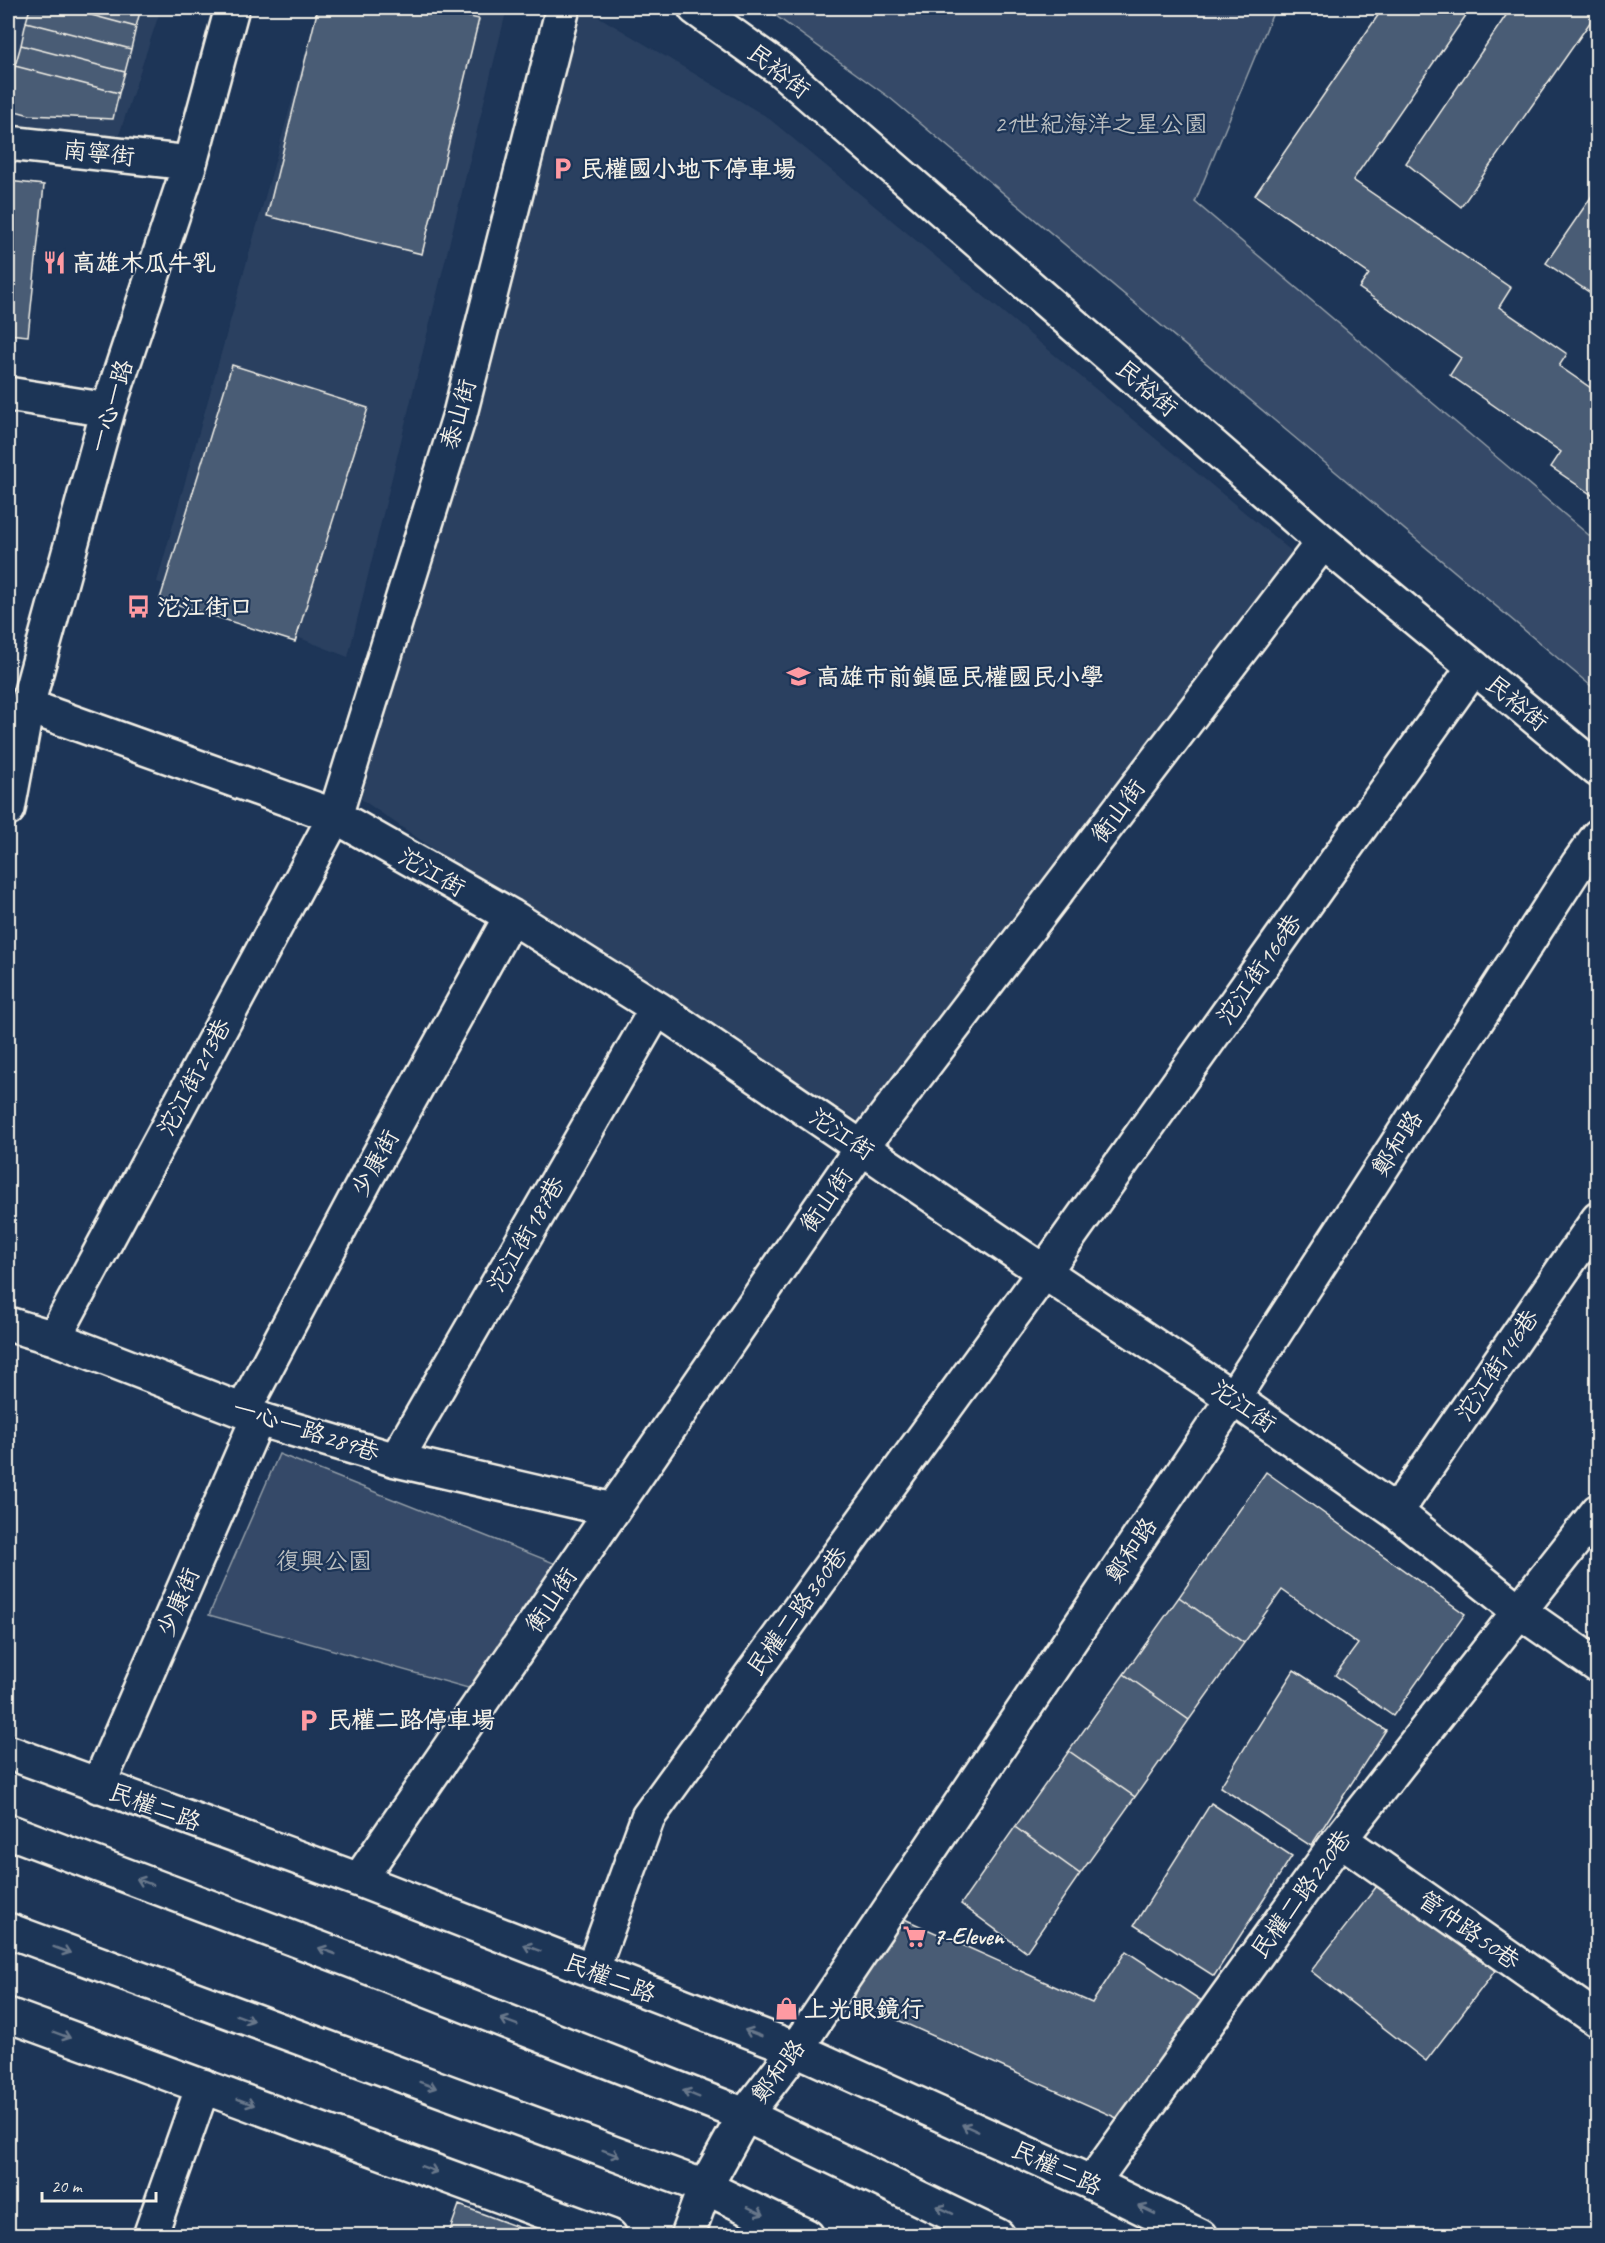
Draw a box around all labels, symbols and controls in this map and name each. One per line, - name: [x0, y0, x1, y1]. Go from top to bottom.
- street label: 民裕街: [741, 37, 817, 105]
- park label: 21世紀海洋之星公園: [994, 109, 1208, 139]
- street label: 南寧街: [62, 134, 136, 172]
- place label: 民權國小地下停車場: [580, 154, 796, 184]
- parking icon: 民權國小地下停車場: [549, 156, 575, 182]
- place label: 高雄木瓜牛乳: [72, 248, 216, 278]
- restaurant icon: 高雄木瓜牛乳: [41, 250, 67, 276]
- street label: 民裕街: [1110, 353, 1184, 423]
- street label: 一心一路: [83, 356, 139, 456]
- street label: 泰山街: [434, 375, 482, 453]
- place label: 沱江街口: [157, 592, 253, 622]
- bus stop icon: 沱江街口: [126, 594, 152, 620]
- place label: 高雄市前鎮區民權國民小學: [816, 662, 1104, 692]
- school or university icon: 高雄市前鎮區民權國民小學: [785, 664, 811, 690]
- street label: 民裕街: [1480, 668, 1554, 738]
- street label: 衡山街: [1084, 773, 1152, 849]
- street label: 沱江街: [393, 841, 471, 903]
- street label: 沱江街166巷: [1210, 908, 1308, 1030]
- street label: 沱江街213巷: [151, 1013, 237, 1141]
- street label: 沱江街: [804, 1101, 880, 1167]
- street label: 鄭和路: [1365, 1105, 1429, 1181]
- street label: 少康街: [344, 1124, 406, 1202]
- street label: 衡山街: [793, 1162, 859, 1238]
- street label: 沱江街187巷: [481, 1171, 571, 1297]
- street label: 沱江街146巷: [1449, 1303, 1545, 1427]
- street label: 沱江街: [1206, 1373, 1282, 1439]
- street label: 一心一路289巷: [229, 1392, 383, 1468]
- street label: 鄭和路: [1098, 1512, 1164, 1588]
- street label: 民權二路360巷: [740, 1541, 854, 1681]
- park label: 復興公園: [276, 1546, 372, 1576]
- street label: 衡山街: [518, 1562, 584, 1638]
- street label: 少康街: [150, 1563, 206, 1641]
- place label: 民權二路停車場: [327, 1705, 495, 1735]
- parking icon: 民權二路停車場: [296, 1707, 322, 1733]
- street label: 民權二路: [105, 1776, 205, 1838]
- street label: 民權二路220巷: [1244, 1824, 1358, 1964]
- one-way arrow: [136, 1876, 155, 1887]
- street label: 管仲路50巷: [1412, 1884, 1526, 1976]
- place label: 7-Eleven: [933, 1921, 1006, 1951]
- supermarket icon: 7-Eleven: [902, 1923, 928, 1949]
- one-way arrow: [523, 1942, 542, 1953]
- one-way arrow: [319, 1945, 337, 1956]
- one-way arrow: [53, 1946, 71, 1957]
- street label: 民權二路: [560, 1947, 660, 2009]
- place label: 上光眼鏡行: [804, 1994, 924, 2024]
- shop icon: 上光眼鏡行: [773, 1996, 799, 2022]
- one-way arrow: [236, 2013, 254, 2024]
- one-way arrow: [500, 2016, 519, 2027]
- one-way arrow: [745, 2027, 763, 2038]
- one-way arrow: [53, 2030, 71, 2041]
- street label: 鄭和路: [744, 2033, 812, 2109]
- one-way arrow: [419, 2081, 437, 2092]
- one-way arrow: [682, 2088, 700, 2099]
- one-way arrow: [236, 2097, 255, 2108]
- one-way arrow: [962, 2122, 980, 2133]
- street label: 民權二路: [1007, 2134, 1107, 2202]
- one-way arrow: [601, 2148, 620, 2159]
- one-way arrow: [419, 2164, 438, 2175]
- scale bar: [42, 2165, 156, 2203]
- text: 20 m: [51, 2175, 84, 2197]
- one-way arrow: [937, 2204, 955, 2216]
- one-way arrow: [1139, 2204, 1157, 2215]
- one-way arrow: [747, 2206, 765, 2218]

